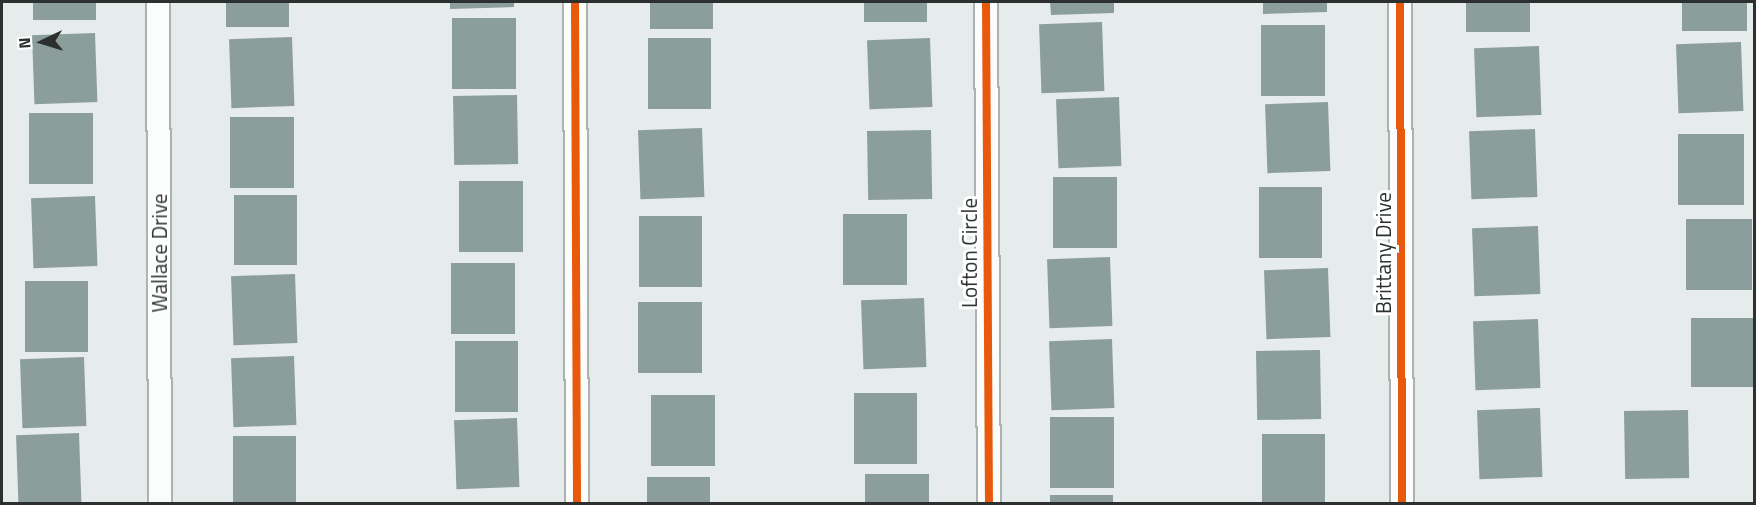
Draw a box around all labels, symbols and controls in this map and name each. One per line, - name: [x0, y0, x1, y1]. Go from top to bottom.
- north arrow: [12, 12, 72, 72]
- text: N: [12, 37, 36, 50]
- street label: Brittany Drive: [1370, 192, 1396, 314]
- street label: Wallace Drive: [146, 193, 172, 313]
- street label: Lofton Circle: [956, 198, 982, 308]

